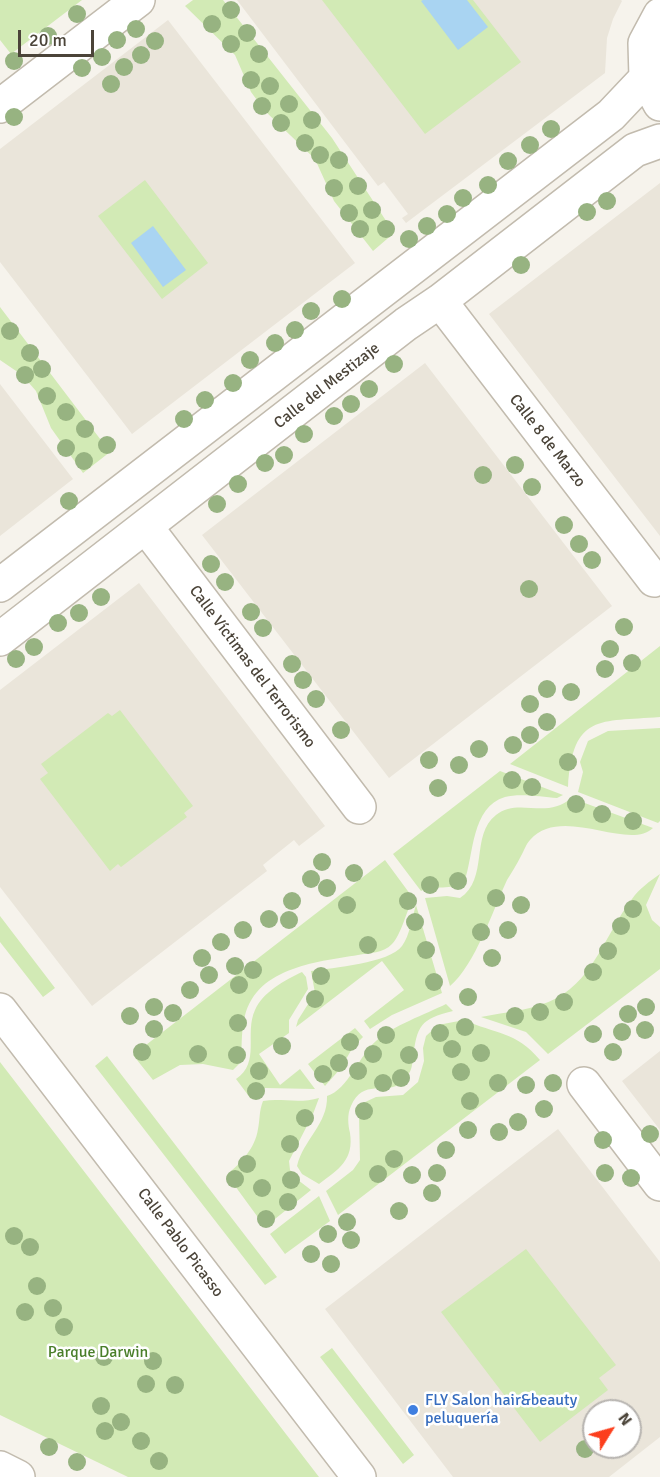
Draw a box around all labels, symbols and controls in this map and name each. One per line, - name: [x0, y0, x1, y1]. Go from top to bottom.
- scale bar: [21, 18, 98, 56]
- text: 20 m: [29, 29, 67, 51]
- street label: Calle del Mestizaje: [270, 339, 384, 433]
- street label: Calle 8 de Marzo: [505, 391, 589, 491]
- street label: Calle Víctimas del Terrorismo: [185, 582, 319, 752]
- street label: Calle Pablo Picasso: [133, 1185, 227, 1301]
- park label: Parque Darwin: [48, 1343, 148, 1363]
- place label: FLY Salon hair&beauty peluquería: [425, 1391, 577, 1429]
- north arrow: [582, 1399, 642, 1459]
- marker: FLY Salon hair&beauty peluquería: [406, 1403, 420, 1417]
- text: N: [613, 1409, 636, 1430]

